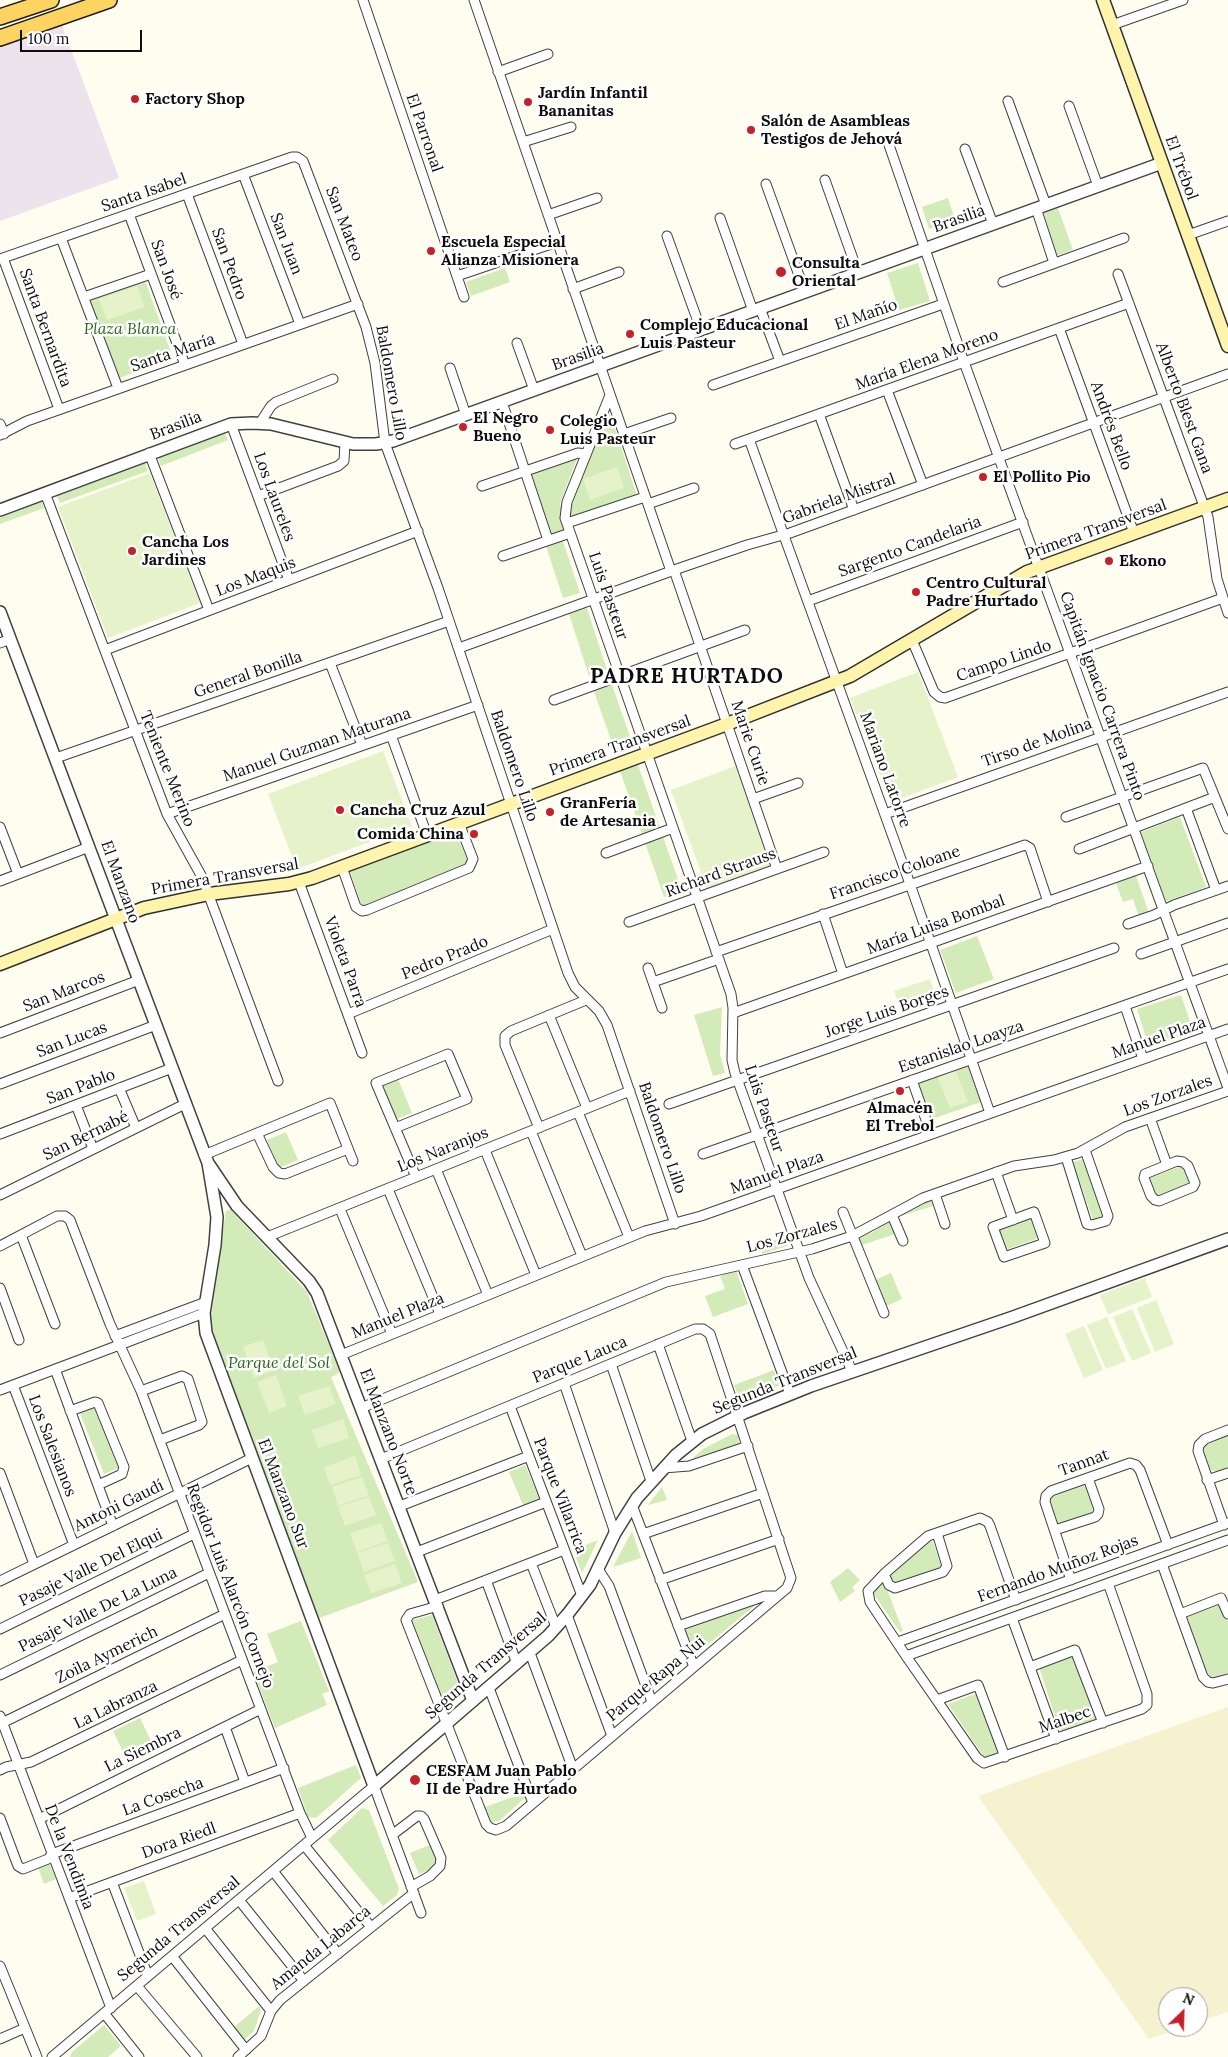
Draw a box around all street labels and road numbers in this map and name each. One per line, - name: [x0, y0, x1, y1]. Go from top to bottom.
- street label: El Parronal: [402, 91, 446, 175]
- street label: El Trébol: [1161, 133, 1201, 203]
- street label: Santa Isabel: [99, 169, 189, 217]
- street label: San Mateo: [321, 184, 367, 264]
- street label: Brasilia: [930, 201, 988, 237]
- street label: San Juan: [265, 210, 307, 278]
- street label: San Pedro: [207, 225, 251, 303]
- street label: San José: [146, 237, 186, 303]
- street label: Santa Bernardita: [15, 266, 75, 390]
- street label: El Mañío: [832, 295, 900, 335]
- street label: Baldomero Lillo: [371, 324, 411, 442]
- street label: María Elena Moreno: [853, 325, 1001, 395]
- street label: Santa María: [128, 330, 218, 376]
- street label: Brasilia: [549, 339, 607, 375]
- street label: Alberto Blest Gana: [1151, 340, 1217, 476]
- street label: Andrés Bello: [1086, 379, 1136, 473]
- street label: Brasilia: [147, 407, 205, 445]
- street label: Los Laureles: [249, 450, 299, 544]
- street label: Gabriela Mistral: [780, 470, 898, 528]
- street label: Primera Transversal: [1023, 495, 1169, 565]
- street label: Sargento Candelaria: [836, 512, 984, 582]
- street label: Luis Pasteur: [584, 550, 632, 642]
- street label: Los Maquis: [213, 553, 299, 601]
- street label: Capitán Ignacio Carrera Pinto: [1055, 589, 1149, 803]
- street label: Campo Lindo: [954, 636, 1054, 686]
- street label: General Bonilla: [191, 647, 305, 703]
- street label: Marie Curie: [727, 698, 773, 788]
- street label: Manuel Guzman Maturana: [221, 704, 413, 786]
- street label: Teniente Merino: [135, 708, 199, 830]
- street label: Baldomero Lillo: [486, 708, 542, 824]
- street label: Mariano Latorre: [855, 710, 915, 830]
- street label: Primera Transversal: [547, 711, 693, 781]
- street label: Tirso de Molina: [979, 714, 1095, 772]
- street label: El Manzano: [96, 838, 144, 926]
- street label: Francisco Coloane: [827, 842, 963, 904]
- street label: Richard Strauss: [663, 844, 779, 902]
- street label: Primera Transversal: [150, 855, 300, 899]
- street label: María Luisa Bombal: [864, 891, 1008, 959]
- street label: Violeta Parra: [320, 914, 370, 1010]
- street label: Pedro Prado: [399, 932, 491, 984]
- street label: San Marcos: [20, 968, 108, 1016]
- street label: Jorge Luis Borges: [823, 982, 951, 1042]
- street label: Manuel Plaza: [1110, 1013, 1208, 1063]
- street label: Estanislao Loayza: [896, 1017, 1026, 1077]
- street label: San Lucas: [34, 1018, 110, 1062]
- street label: Luis Pasteur: [740, 1063, 788, 1155]
- street label: San Pablo: [44, 1065, 118, 1109]
- street label: Los Zorzales: [1121, 1071, 1215, 1121]
- street label: Baldomero Lillo: [634, 1080, 690, 1196]
- street label: San Bernabé: [40, 1107, 132, 1165]
- street label: Los Naranjos: [395, 1123, 491, 1177]
- street label: Manuel Plaza: [728, 1147, 826, 1199]
- street label: Los Zorzales: [745, 1215, 839, 1257]
- street label: Manuel Plaza: [349, 1289, 447, 1343]
- street label: Parque Lauca: [530, 1332, 630, 1388]
- street label: Segunda Transversal: [710, 1343, 860, 1419]
- street label: El Manzano Norte: [355, 1366, 421, 1498]
- street label: Los Salesianos: [24, 1393, 80, 1499]
- street label: Parque Villarrica: [529, 1435, 591, 1557]
- street label: El Manzano Sur: [253, 1436, 313, 1552]
- street label: Tannat: [1056, 1445, 1112, 1481]
- street label: Antoni Gaudí: [71, 1476, 167, 1536]
- street label: Regidor Luis Alarcón Cornejo: [182, 1481, 278, 1691]
- street label: Pasaje Valle Del Elqui: [16, 1525, 166, 1611]
- street label: Fernando Muñoz Rojas: [975, 1531, 1141, 1607]
- street label: Pasaje Valle De La Luna: [16, 1563, 180, 1657]
- street label: Segunda Transversal: [422, 1608, 550, 1724]
- street label: Zoila Aymerich: [53, 1622, 161, 1688]
- street label: Parque Rapa Nui: [603, 1632, 709, 1726]
- street label: La Labranza: [71, 1677, 161, 1733]
- street label: Malbec: [1036, 1702, 1094, 1738]
- street label: La Siembra: [102, 1723, 184, 1777]
- street label: La Cosecha: [120, 1773, 206, 1821]
- street label: De la Vendimia: [40, 1802, 98, 1912]
- street label: Dora Riedl: [139, 1819, 219, 1863]
- street label: Segunda Transversal: [114, 1872, 244, 1986]
- street label: Amanda Labarca: [267, 1902, 375, 1994]

